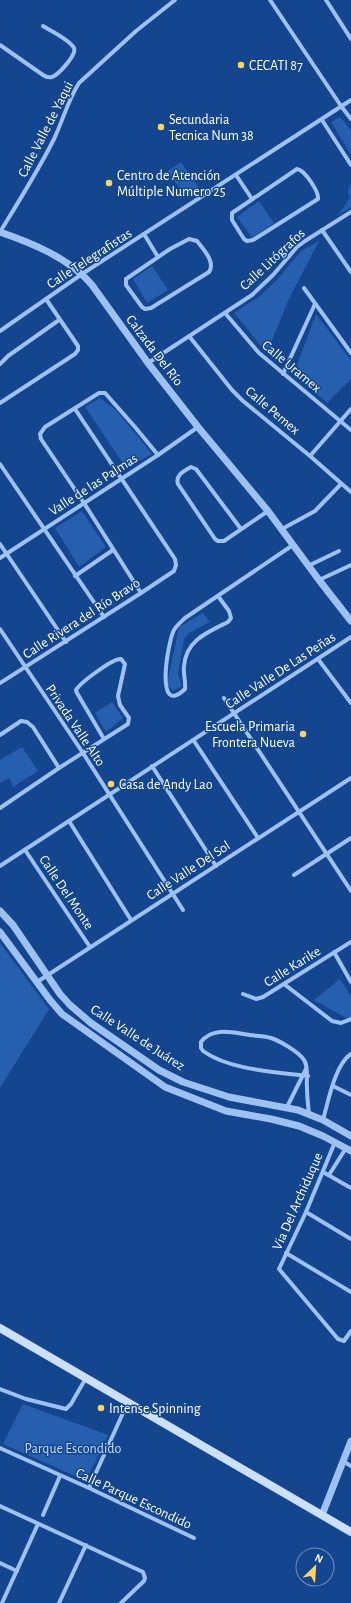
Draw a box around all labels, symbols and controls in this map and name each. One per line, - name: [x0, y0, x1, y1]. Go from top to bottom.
- place label: CECATI 87: [249, 59, 303, 73]
- marker: CECATI 87: [236, 60, 246, 70]
- street label: Calle Valle de Yaqui: [16, 79, 76, 180]
- place label: Secundaria Tecnica Num 38: [169, 113, 254, 143]
- marker: Secundaria Tecnica Num 38: [156, 122, 166, 132]
- place label: Centro de Atención Múltiple Numero 25: [117, 169, 226, 199]
- marker: Centro de Atención Múltiple Numero 25: [104, 178, 114, 188]
- street label: Calle Telegrafistas: [45, 226, 135, 291]
- street label: Calle Litógrafos: [237, 226, 308, 293]
- street label: Calzada Del Río: [123, 313, 185, 389]
- street label: Calle Uramex: [259, 338, 324, 395]
- street label: Calle Pemex: [242, 384, 302, 437]
- street label: Valle de las Palmas: [47, 451, 140, 519]
- street label: Calle Rivera del Río Bravo: [21, 576, 143, 662]
- street label: Calle Valle De Las Peñas: [223, 630, 338, 712]
- street label: Privada Valle Alto: [43, 682, 108, 769]
- place label: Escuela Primaria Frontera Nueva: [205, 720, 296, 750]
- marker: Escuela Primaria Frontera Nueva: [298, 729, 308, 739]
- place label: Casa de Andy Lao: [119, 778, 213, 792]
- marker: Casa de Andy Lao: [106, 779, 116, 789]
- street label: Calle Valle Del Sol: [144, 839, 233, 903]
- street label: Calle Del Monte: [36, 853, 96, 932]
- street label: Calle Karike: [262, 944, 323, 990]
- street label: Calle Valle de Juárez: [88, 1002, 187, 1074]
- street label: Via Del Archiduque: [270, 1151, 326, 1252]
- place label: Intense Spinning: [109, 1402, 201, 1416]
- marker: Intense Spinning: [96, 1403, 106, 1413]
- park label: Parque Escondido: [25, 1442, 122, 1456]
- street label: Calle Parque Escondido: [73, 1466, 194, 1532]
- north arrow: [295, 1547, 335, 1587]
- text: N: [313, 1552, 325, 1565]

